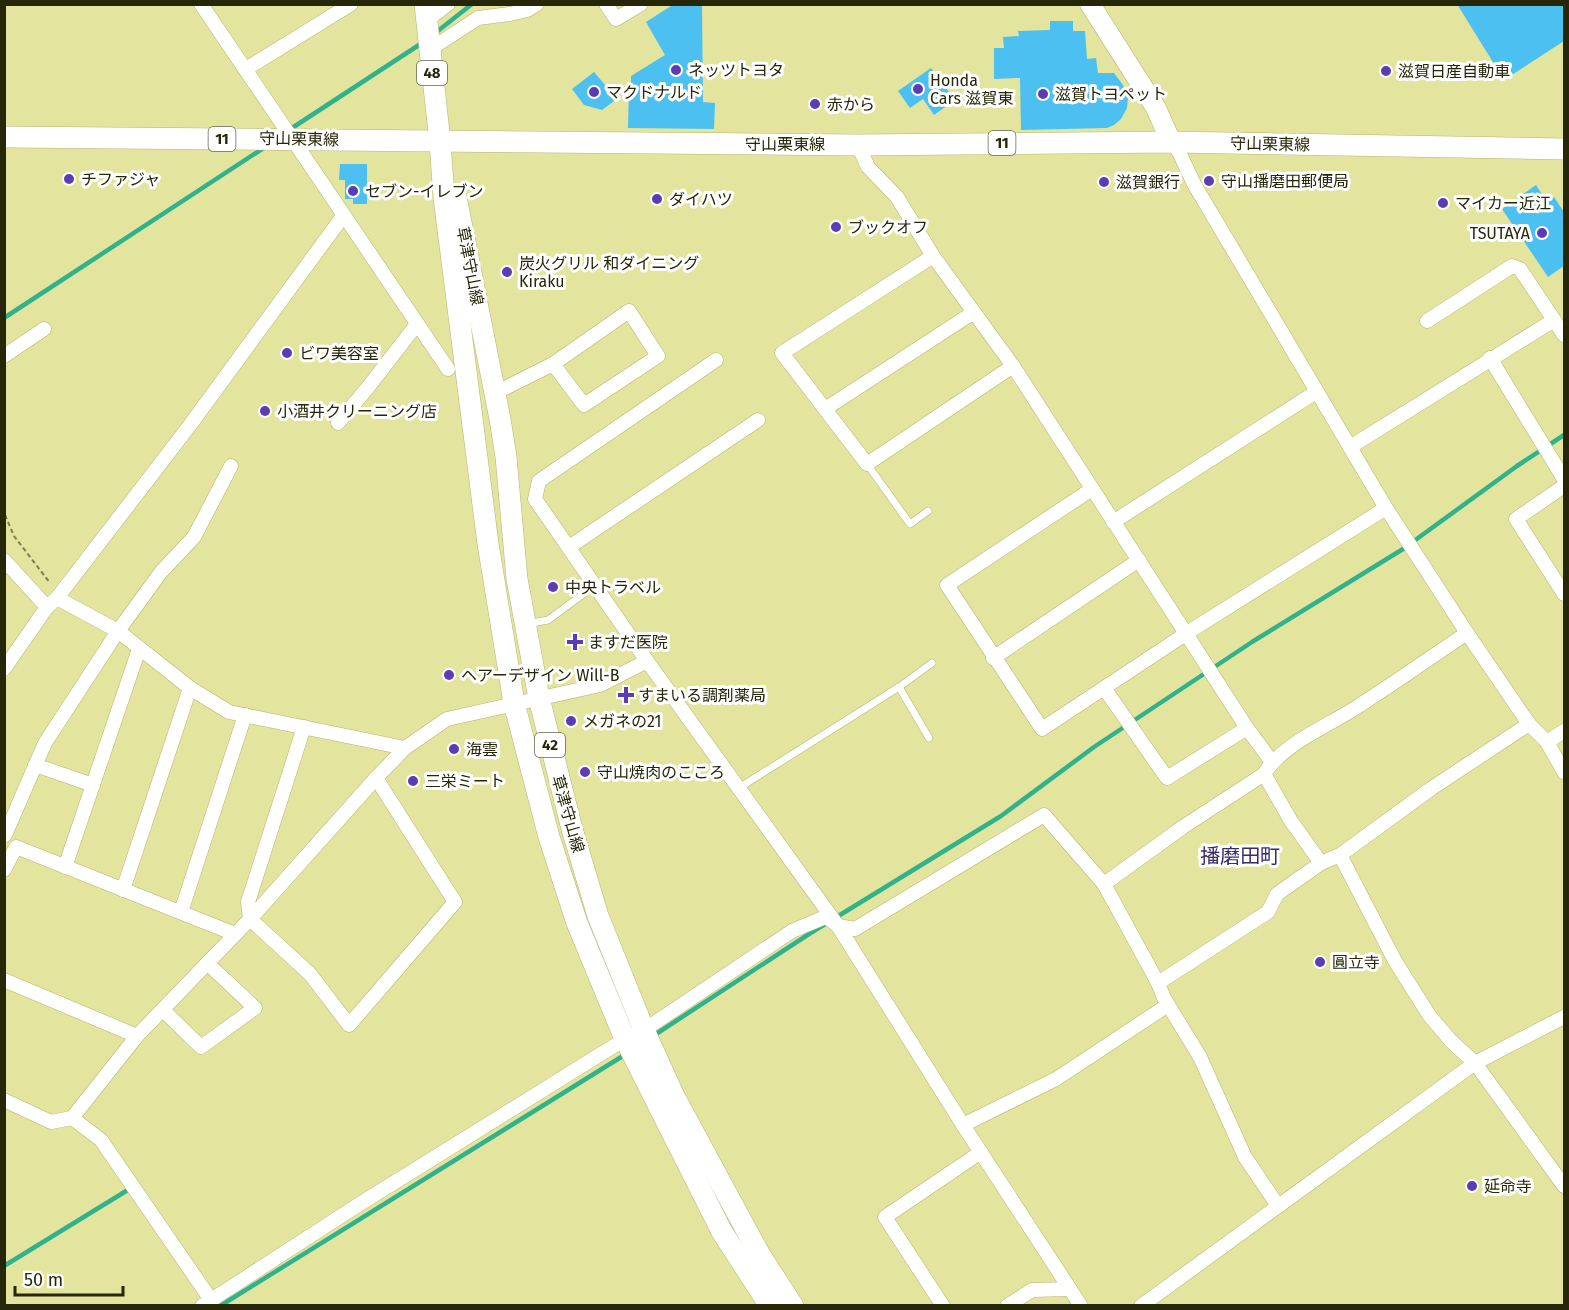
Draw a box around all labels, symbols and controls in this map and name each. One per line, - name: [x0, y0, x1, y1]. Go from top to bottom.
- road number: 48: [417, 61, 447, 85]
- place label: ネッツトヨタ: [688, 61, 784, 80]
- place label: 滋賀日産自動車: [1398, 62, 1510, 81]
- marker: ネッツトヨタ: [669, 63, 683, 77]
- marker: 滋賀日産自動車: [1379, 64, 1393, 78]
- place label: Honda Cars 滋賀東: [930, 71, 1013, 108]
- marker: Honda Cars 滋賀東: [911, 82, 925, 96]
- place label: マクドナルド: [606, 83, 702, 102]
- marker: マクドナルド: [587, 85, 601, 99]
- place label: 滋賀トヨペット: [1055, 85, 1167, 104]
- marker: 滋賀トヨペット: [1036, 87, 1050, 101]
- place label: 赤から: [827, 95, 875, 114]
- marker: 赤から: [808, 97, 822, 111]
- road number: 11: [208, 127, 236, 151]
- street label: 守山栗東線: [259, 129, 339, 149]
- road number: 11: [988, 131, 1016, 155]
- street label: 守山栗東線: [1230, 134, 1310, 154]
- street label: 守山栗東線: [745, 135, 825, 154]
- place label: チファジャ: [81, 170, 160, 189]
- marker: チファジャ: [62, 172, 76, 186]
- place label: 守山播磨田郵便局: [1221, 172, 1349, 191]
- place label: 滋賀銀行: [1116, 173, 1180, 192]
- marker: 守山播磨田郵便局: [1202, 174, 1216, 188]
- marker: 滋賀銀行: [1097, 175, 1111, 189]
- place label: セブン-イレブン: [365, 182, 483, 201]
- marker: セブン-イレブン: [346, 184, 360, 198]
- place label: ダイハツ: [669, 190, 733, 209]
- marker: ダイハツ: [650, 192, 664, 206]
- place label: マイカー近江: [1455, 194, 1551, 213]
- marker: マイカー近江: [1436, 196, 1450, 210]
- place label: ブックオフ: [848, 218, 928, 237]
- marker: ブックオフ: [829, 220, 843, 234]
- place label: TSUTAYA: [1470, 224, 1531, 243]
- street label: 草津守山線: [453, 225, 487, 307]
- marker: TSUTAYA: [1535, 226, 1549, 240]
- place label: 炭火グリル 和ダイニング Kiraku: [519, 254, 699, 291]
- marker: 炭火グリル 和ダイニング Kiraku: [500, 265, 514, 279]
- place label: ビワ美容室: [299, 344, 379, 363]
- marker: ビワ美容室: [280, 346, 294, 360]
- place label: 小酒井クリーニング店: [277, 402, 437, 421]
- marker: 小酒井クリーニング店: [258, 404, 272, 418]
- place label: 中央トラベル: [565, 578, 661, 597]
- marker: 中央トラベル: [546, 580, 560, 594]
- marker: ますだ医院: [566, 633, 584, 651]
- place label: ますだ医院: [588, 633, 668, 652]
- place label: ヘアーデザイン Will-B: [461, 666, 620, 685]
- marker: ヘアーデザイン Will-B: [442, 668, 456, 682]
- place label: すまいる調剤薬局: [638, 686, 766, 705]
- marker: すまいる調剤薬局: [619, 688, 633, 702]
- place label: メガネの21: [583, 712, 661, 731]
- marker: メガネの21: [564, 714, 578, 728]
- road number: 42: [535, 733, 565, 757]
- place label: 海雲: [466, 740, 498, 759]
- marker: 海雲: [447, 742, 461, 756]
- place label: 守山焼肉のこころ: [597, 763, 725, 782]
- marker: 守山焼肉のこころ: [578, 765, 592, 779]
- place label: 三栄ミート: [425, 772, 505, 791]
- street label: 草津守山線: [548, 773, 588, 855]
- marker: 三栄ミート: [406, 774, 420, 788]
- district label: 播磨田町: [1200, 844, 1280, 868]
- place label: 圓立寺: [1332, 953, 1380, 972]
- marker: 圓立寺: [1313, 955, 1327, 969]
- place label: 延命寺: [1484, 1177, 1532, 1196]
- marker: 延命寺: [1465, 1179, 1479, 1193]
- scale bar: [15, 1259, 123, 1297]
- text: 50 m: [24, 1269, 63, 1291]

